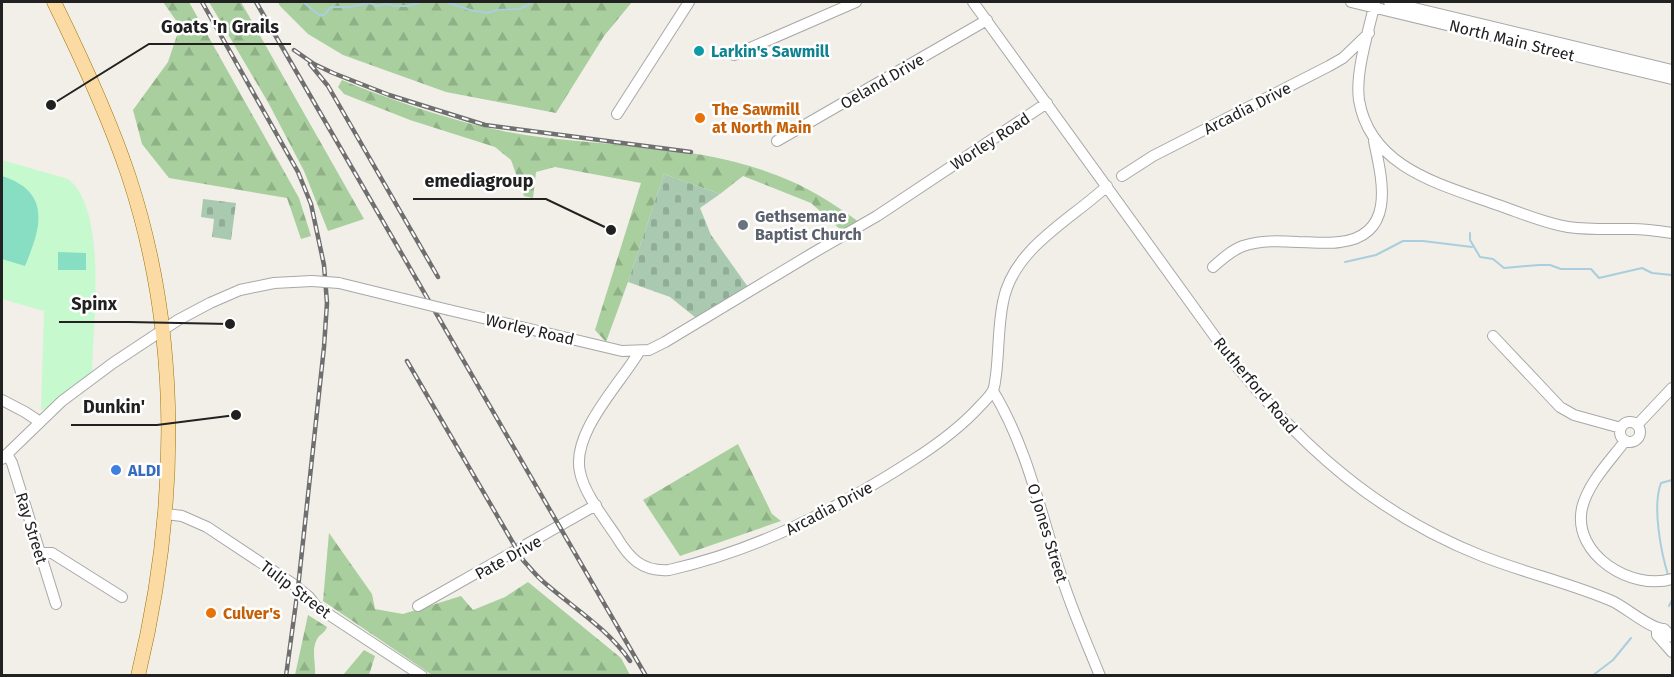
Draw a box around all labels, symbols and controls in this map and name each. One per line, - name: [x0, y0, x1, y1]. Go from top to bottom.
- callout: Goats 'n Grails: [149, 8, 291, 44]
- text: Goats 'n Grails: [161, 16, 279, 38]
- street label: North Main Street: [1447, 16, 1577, 65]
- place label: Larkin's Sawmill: [711, 42, 829, 61]
- marker: Larkin's Sawmill: [692, 44, 706, 58]
- street label: Oeland Drive: [837, 50, 928, 113]
- street label: Arcadia Drive: [1200, 78, 1294, 139]
- place label: The Sawmill at North Main: [712, 100, 811, 137]
- street label: Worley Road: [947, 109, 1034, 174]
- marker: The Sawmill at North Main: [693, 111, 707, 125]
- callout: emediagroup: [413, 163, 546, 199]
- text: emediagroup: [425, 170, 534, 192]
- place label: Gethsemane Baptist Church: [755, 207, 862, 244]
- marker: Gethsemane Baptist Church: [736, 218, 750, 232]
- callout: Spinx: [59, 286, 129, 322]
- text: Spinx: [71, 293, 118, 315]
- street label: Worley Road: [483, 310, 576, 349]
- street label: Rutherford Road: [1210, 333, 1301, 437]
- callout: Dunkin': [71, 389, 157, 425]
- text: Dunkin': [83, 396, 145, 418]
- place label: ALDI: [127, 461, 161, 480]
- marker: ALDI: [109, 463, 123, 477]
- street label: Arcadia Drive: [783, 478, 876, 539]
- street label: O Jones Street: [1023, 481, 1072, 585]
- street label: Ray Street: [12, 490, 51, 566]
- street label: Pate Drive: [472, 531, 545, 583]
- street label: Tulip Street: [257, 557, 335, 622]
- place label: Culver's: [223, 604, 281, 623]
- marker: Culver's: [204, 606, 218, 620]

